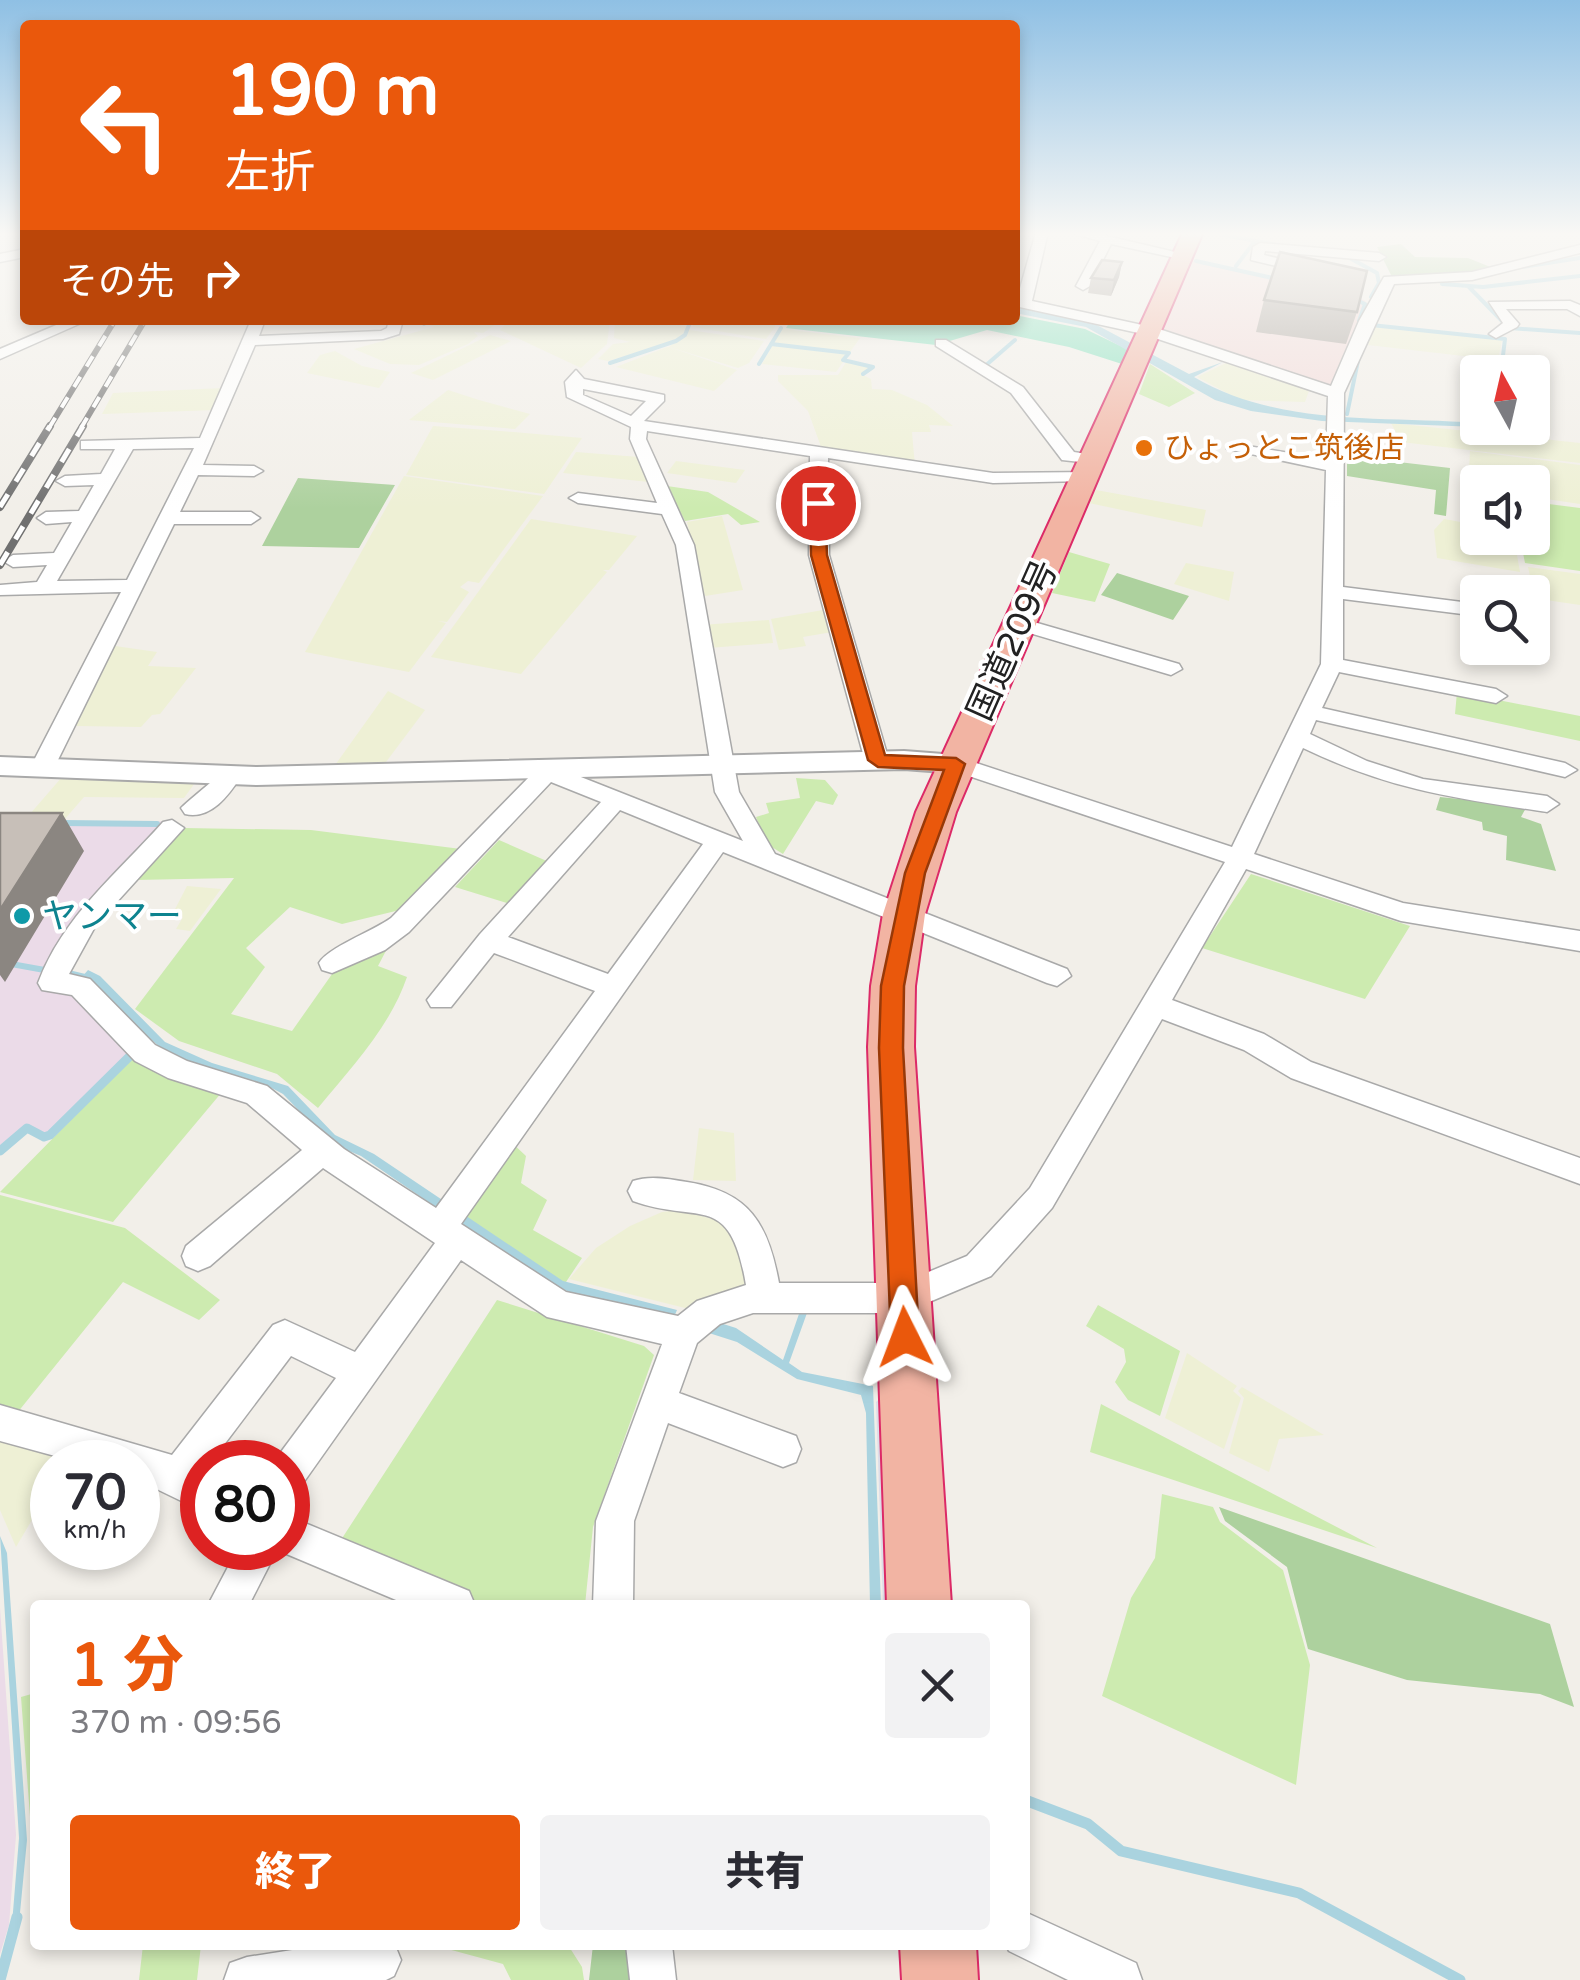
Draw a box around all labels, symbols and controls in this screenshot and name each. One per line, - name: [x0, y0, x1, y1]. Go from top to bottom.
- text: 190 m: [225, 50, 439, 134]
- icon: left: [60, 60, 190, 190]
- text: 左折: [225, 146, 315, 200]
- icon: right: [194, 250, 249, 305]
- text: その先: [60, 259, 174, 305]
- north arrow: [1460, 355, 1550, 445]
- map controls: [1460, 355, 1550, 665]
- place label: ひょっとこ筑後店: [1164, 430, 1404, 467]
- marker: ひょっとこ筑後店: [1133, 437, 1155, 459]
- pin: [776, 461, 861, 546]
- button: sound: [1460, 465, 1550, 555]
- icon: arrive: [791, 476, 846, 531]
- street label: 国道209号: [959, 554, 1067, 727]
- button: search: [1460, 575, 1550, 665]
- place label: ヤンマー: [42, 896, 182, 938]
- marker: ヤンマー: [11, 905, 33, 927]
- position arrow: [853, 1285, 957, 1389]
- speed limit sign: 80: [180, 1440, 310, 1570]
- text: 70: [64, 1463, 126, 1523]
- text: km/h: [64, 1515, 126, 1545]
- text: 1 分: [70, 1630, 183, 1702]
- button: close: [885, 1633, 990, 1738]
- text: 370 m · 09:56: [70, 1704, 282, 1742]
- button: 終了: [70, 1815, 520, 1930]
- button: 共有: [540, 1815, 990, 1930]

